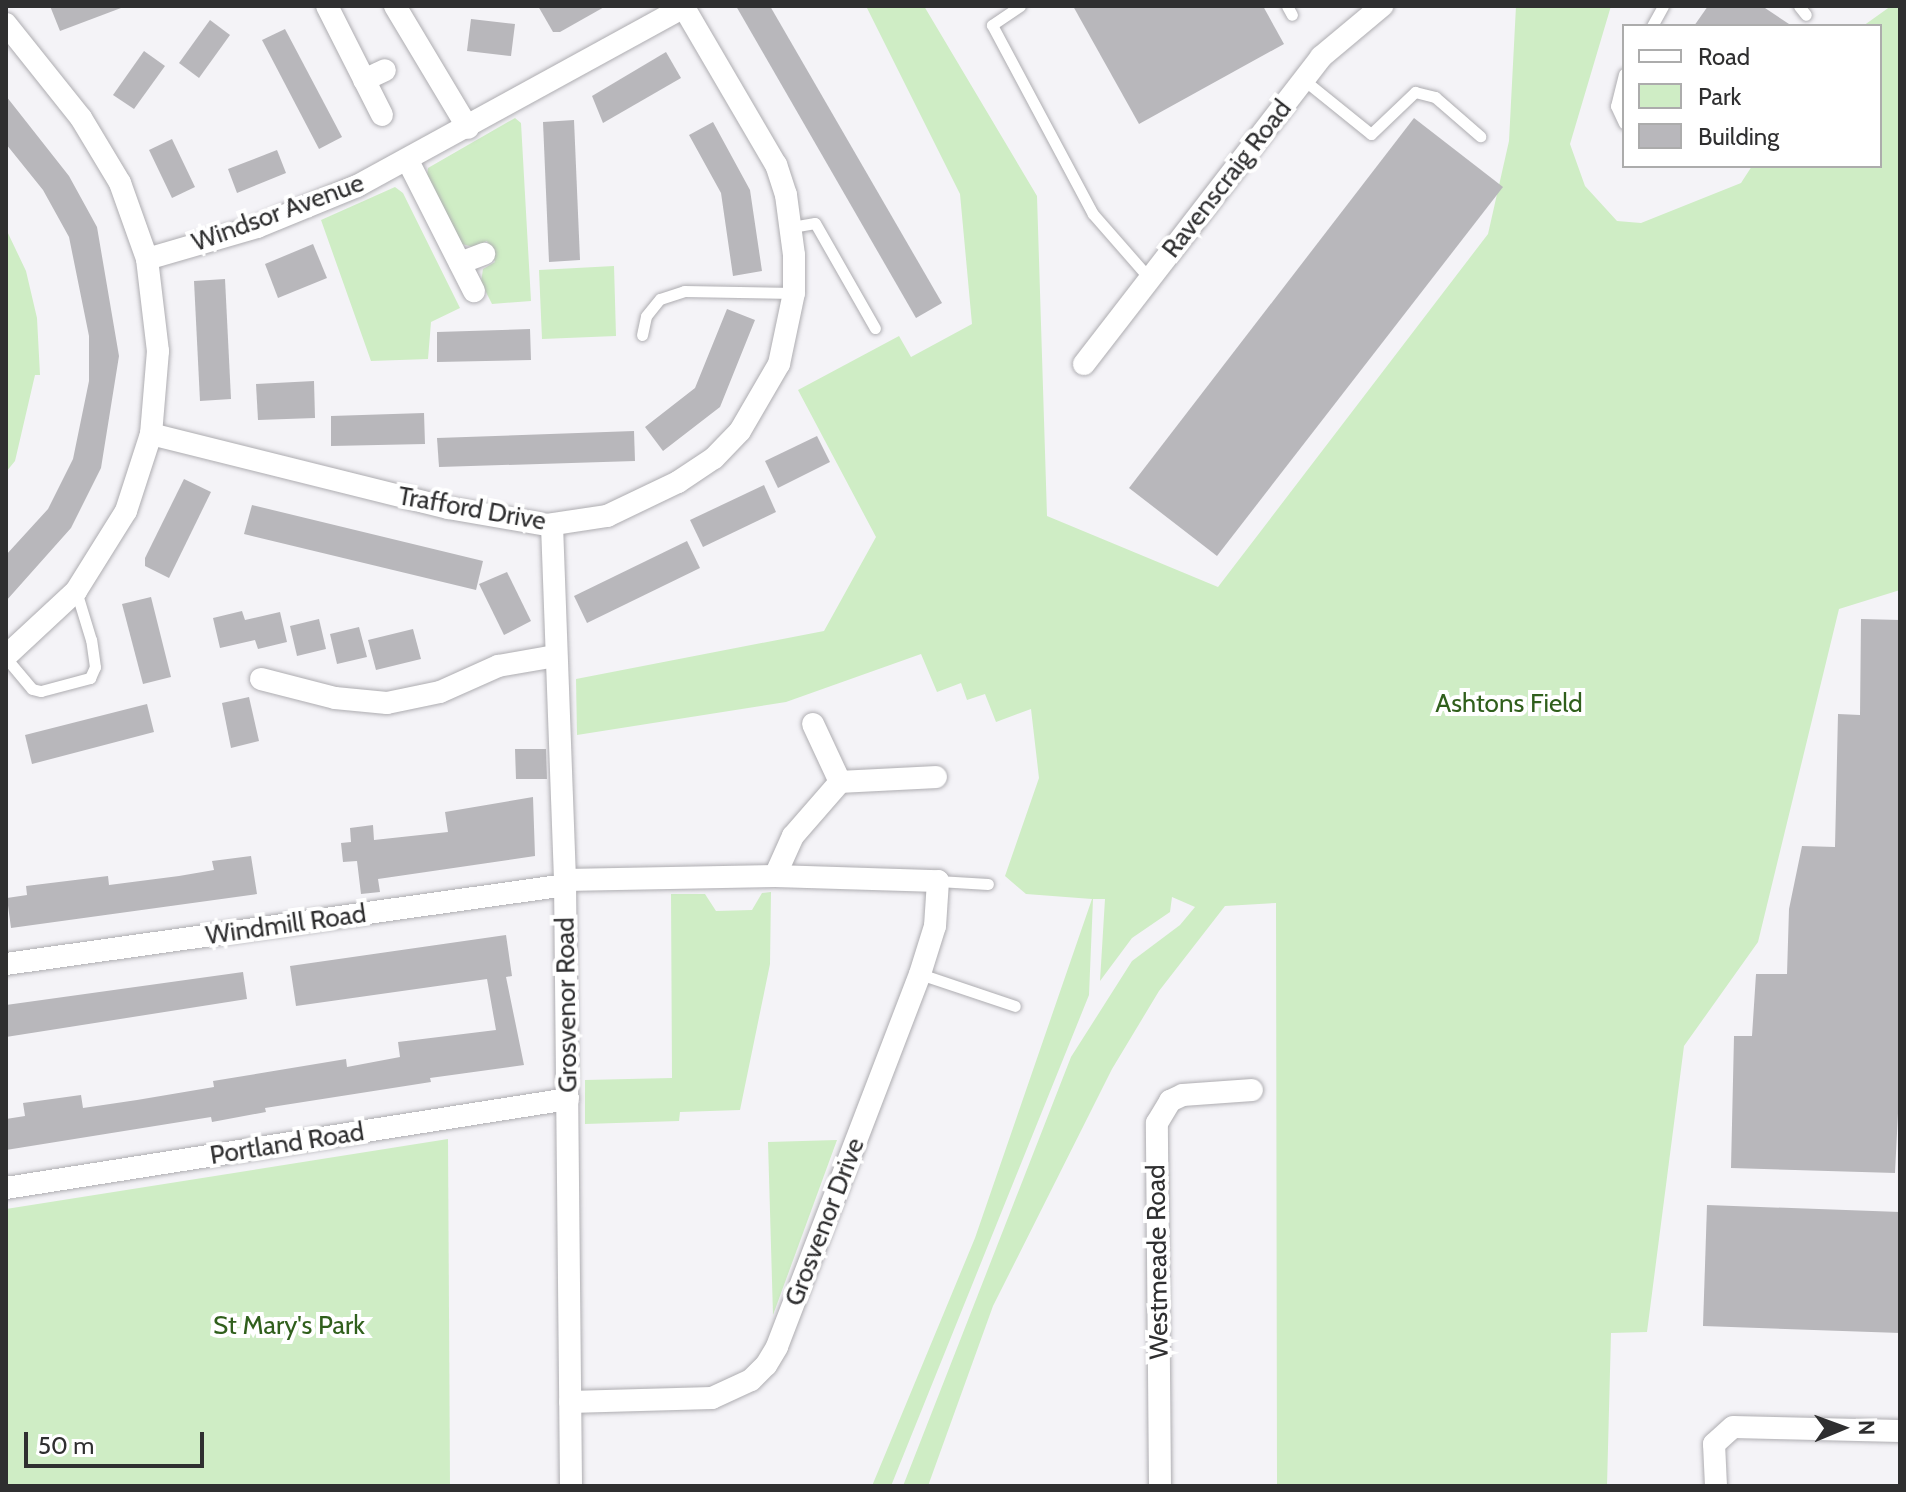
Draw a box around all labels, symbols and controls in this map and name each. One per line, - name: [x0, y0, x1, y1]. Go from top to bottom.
- legend: [1622, 24, 1882, 168]
- text: Road: [1698, 42, 1750, 71]
- text: Park: [1698, 82, 1741, 111]
- street label: Ravenscraig Road: [1156, 94, 1298, 264]
- text: Building: [1698, 122, 1779, 151]
- street label: Windsor Avenue: [188, 167, 368, 259]
- street label: Trafford Drive: [396, 481, 548, 537]
- park label: Ashtons Field: [1435, 688, 1583, 720]
- street label: Windmill Road: [204, 898, 368, 952]
- street label: Grosvenor Road: [550, 917, 584, 1093]
- street label: Portland Road: [208, 1116, 366, 1172]
- street label: Grosvenor Drive: [779, 1134, 871, 1310]
- street label: Westmeade Road: [1141, 1164, 1175, 1360]
- park label: St Mary's Park: [213, 1310, 365, 1342]
- north arrow: [1802, 1388, 1882, 1468]
- scale bar: [28, 1416, 208, 1466]
- text: N: [1853, 1420, 1880, 1436]
- text: 50 m: [38, 1431, 94, 1460]

